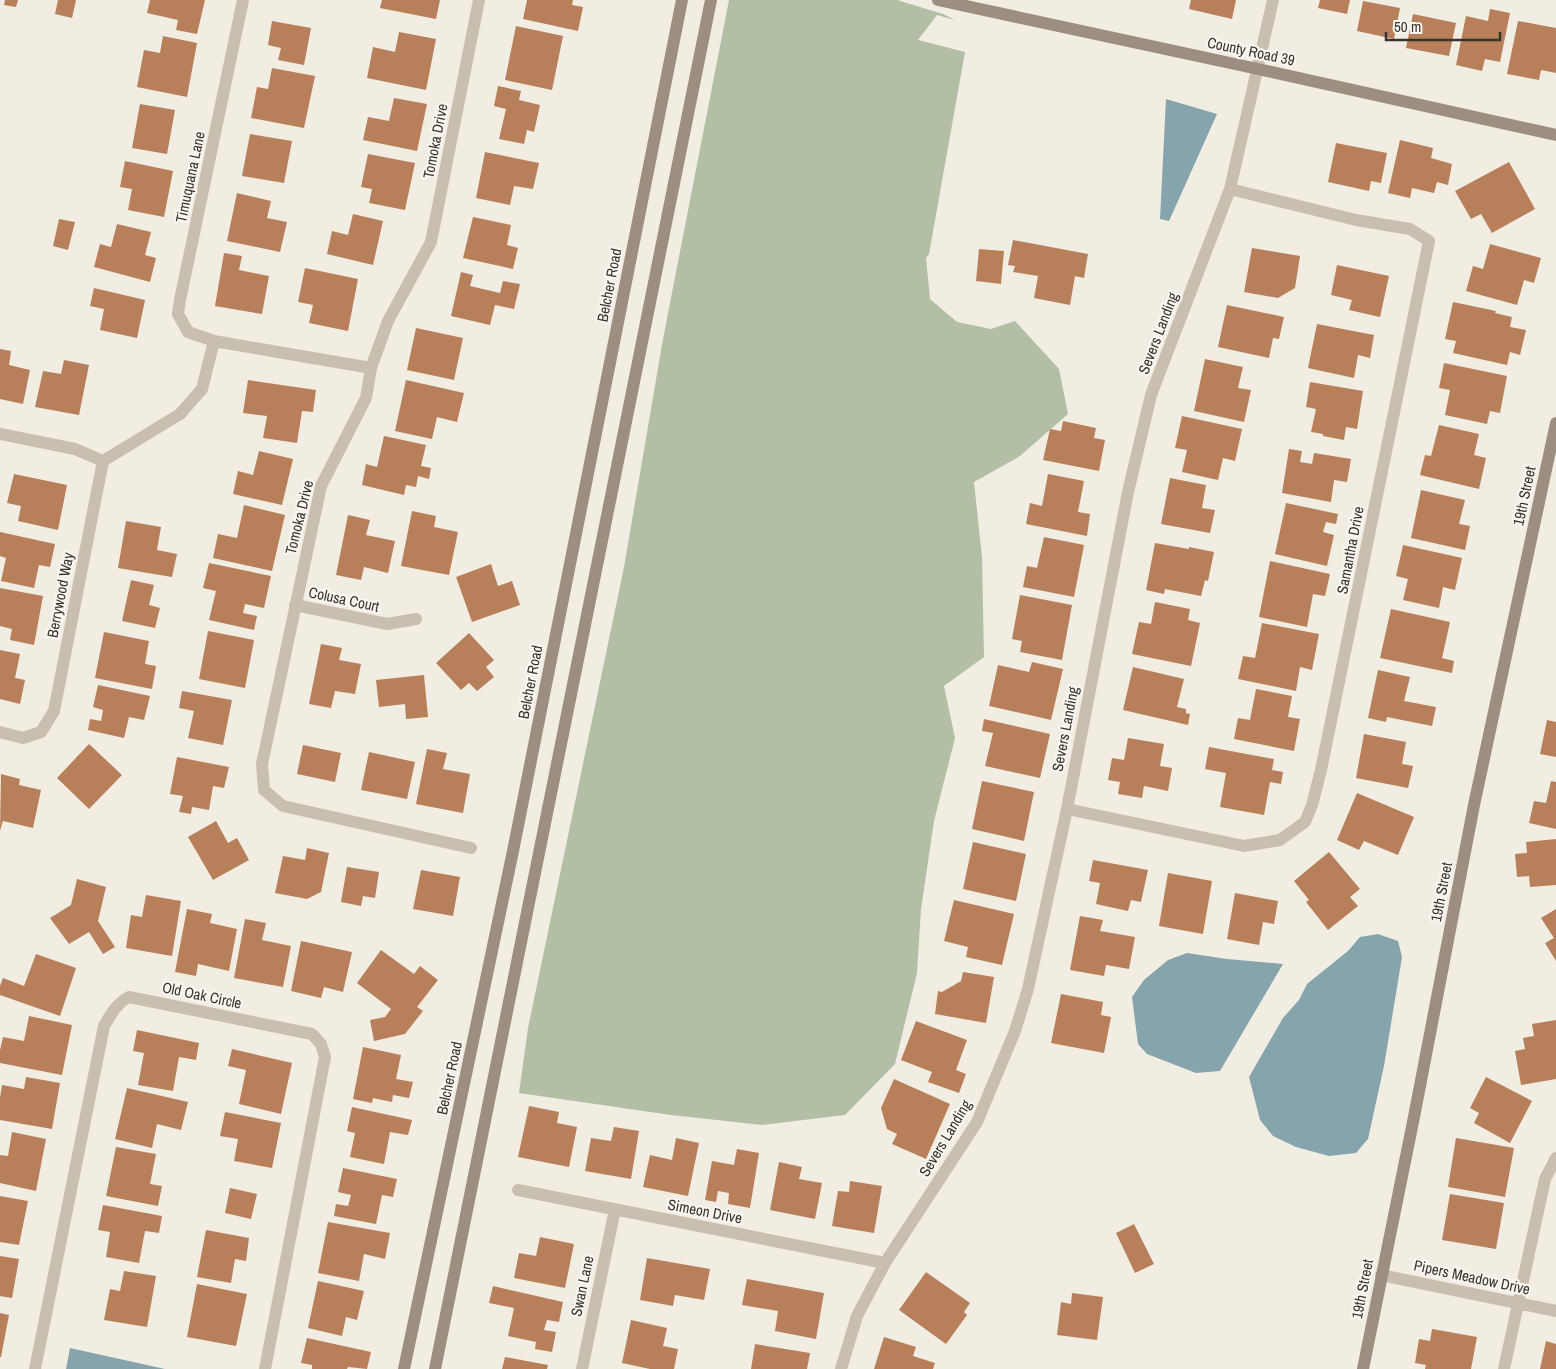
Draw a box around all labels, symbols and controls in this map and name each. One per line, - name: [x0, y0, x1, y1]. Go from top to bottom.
- scale bar: [1386, 10, 1500, 42]
- text: 50 m: [1394, 16, 1421, 37]
- street label: County Road 39: [1205, 31, 1297, 71]
- street label: Tomoka Drive: [417, 102, 453, 180]
- street label: Timuquana Lane: [170, 129, 210, 225]
- street label: Belcher Road: [592, 246, 626, 324]
- street label: Severs Landing: [1133, 289, 1183, 377]
- street label: 19th Street: [1507, 464, 1541, 528]
- street label: Tomoka Drive: [280, 477, 318, 556]
- street label: Samantha Drive: [1331, 504, 1369, 596]
- street label: Berrywood Way: [41, 550, 79, 639]
- street label: Colusa Court: [307, 581, 382, 617]
- street label: Belcher Road: [513, 643, 547, 721]
- street label: Severs Landing: [1046, 685, 1084, 773]
- street label: 19th Street: [1425, 860, 1457, 924]
- street label: Old Oak Circle: [160, 976, 244, 1014]
- street label: Belcher Road: [431, 1039, 467, 1117]
- street label: Severs Landing: [914, 1096, 976, 1180]
- street label: Simeon Drive: [666, 1194, 744, 1229]
- street label: Swan Lane: [565, 1254, 599, 1318]
- street label: Pipers Meadow Drive: [1412, 1254, 1532, 1300]
- street label: 19th Street: [1346, 1257, 1378, 1321]

